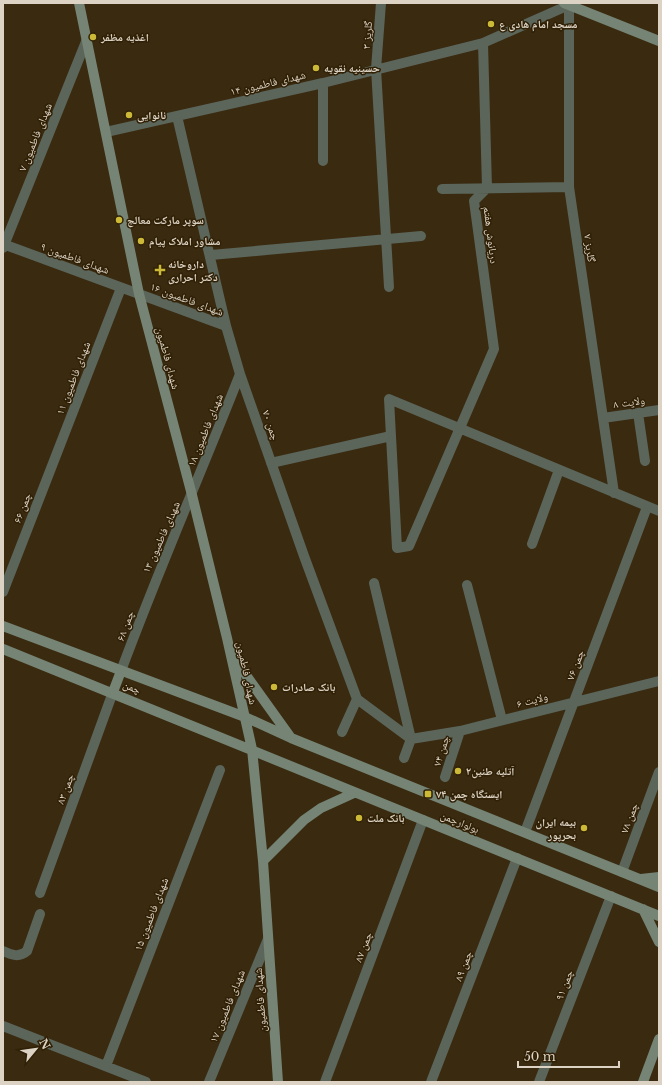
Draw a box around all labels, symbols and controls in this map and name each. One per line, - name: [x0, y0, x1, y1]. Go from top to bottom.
- place label: مسجد امام هادی ع: [499, 17, 578, 32]
- marker: مسجد امام هادی ع: [486, 19, 496, 29]
- street label: گلریز ۳: [359, 20, 375, 49]
- place label: اغذیه مظفر: [100, 30, 149, 44]
- marker: اغذیه مظفر: [88, 32, 98, 42]
- place label: حسینیه نقویه: [324, 61, 380, 75]
- marker: حسینیه نقویه: [311, 63, 321, 73]
- street label: شهدای فاطمیون ۱۴: [229, 68, 307, 98]
- street label: شهدای فاطمیون ۷: [15, 101, 55, 173]
- place label: نانوایی: [137, 108, 166, 123]
- marker: نانوایی: [124, 110, 134, 120]
- street label: دریانوش هفتم: [480, 206, 502, 265]
- place label: سوپر مارکت معالج: [127, 213, 204, 228]
- marker: سوپر مارکت معالج: [114, 215, 124, 225]
- street label: گلریز ۷: [581, 233, 599, 263]
- place label: مشاور املاک پیام: [149, 234, 220, 249]
- marker: مشاور املاک پیام: [136, 236, 146, 246]
- street label: شهدای فاطمیون ۹: [39, 239, 111, 277]
- place label: داروخانه دکتر احراری: [168, 257, 218, 285]
- marker: داروخانه دکتر احراری: [155, 265, 165, 275]
- street label: شهدای فاطمیون ۱۶: [148, 279, 226, 319]
- street label: شهدای فاطمیون: [153, 325, 183, 391]
- street label: شهدای فاطمیون ۱۱: [53, 340, 93, 416]
- street label: شهدای فاطمیون ۱۸: [184, 392, 226, 468]
- street label: ولایت ۸: [612, 393, 646, 411]
- street label: چمن ۷۰: [259, 408, 283, 442]
- street label: چمن ۶۶: [10, 491, 34, 525]
- street label: شهدای فاطمیون ۱۳: [139, 499, 183, 575]
- street label: چمن ۶۸: [113, 609, 137, 643]
- street label: شهدای فاطمیون: [234, 640, 260, 706]
- street label: چمن ۷۶: [563, 648, 587, 682]
- street label: چمن: [121, 677, 143, 697]
- place label: بانک صادرات: [282, 680, 335, 694]
- marker: بانک صادرات: [269, 682, 279, 692]
- street label: ولایت ۶: [515, 689, 549, 711]
- street label: چمن ۷۴: [430, 734, 452, 768]
- place label: آتلیه طنین۲: [466, 764, 514, 779]
- marker: آتلیه طنین۲: [453, 766, 463, 776]
- street label: چمن ۸۳: [53, 772, 77, 806]
- place label: ایستگاه چمن ۷۴: [436, 787, 502, 802]
- marker: ایستگاه چمن ۷۴: [423, 789, 433, 799]
- street label: چمن ۷۸: [617, 801, 641, 835]
- street label: بولوارچمن: [439, 808, 481, 836]
- place label: بانک ملت: [367, 811, 404, 825]
- marker: بانک ملت: [354, 813, 364, 823]
- place label: بيمه ايران بحرپور: [535, 815, 576, 842]
- marker: بيمه ايران بحرپور: [579, 823, 589, 833]
- street label: شهدای فاطمیون ۱۵: [131, 876, 171, 952]
- street label: چمن ۸۷: [351, 930, 375, 964]
- street label: چمن ۸۹: [451, 949, 475, 983]
- street label: شهدای فاطمیون ۱۷: [206, 968, 248, 1044]
- street label: شهدای فاطمیون: [251, 968, 269, 1032]
- street label: چمن ۹۱: [552, 968, 576, 1002]
- north arrow: [16, 1029, 56, 1069]
- text: N: [36, 1036, 54, 1053]
- scale bar: [518, 1043, 619, 1069]
- text: 50 m: [524, 1049, 556, 1064]

